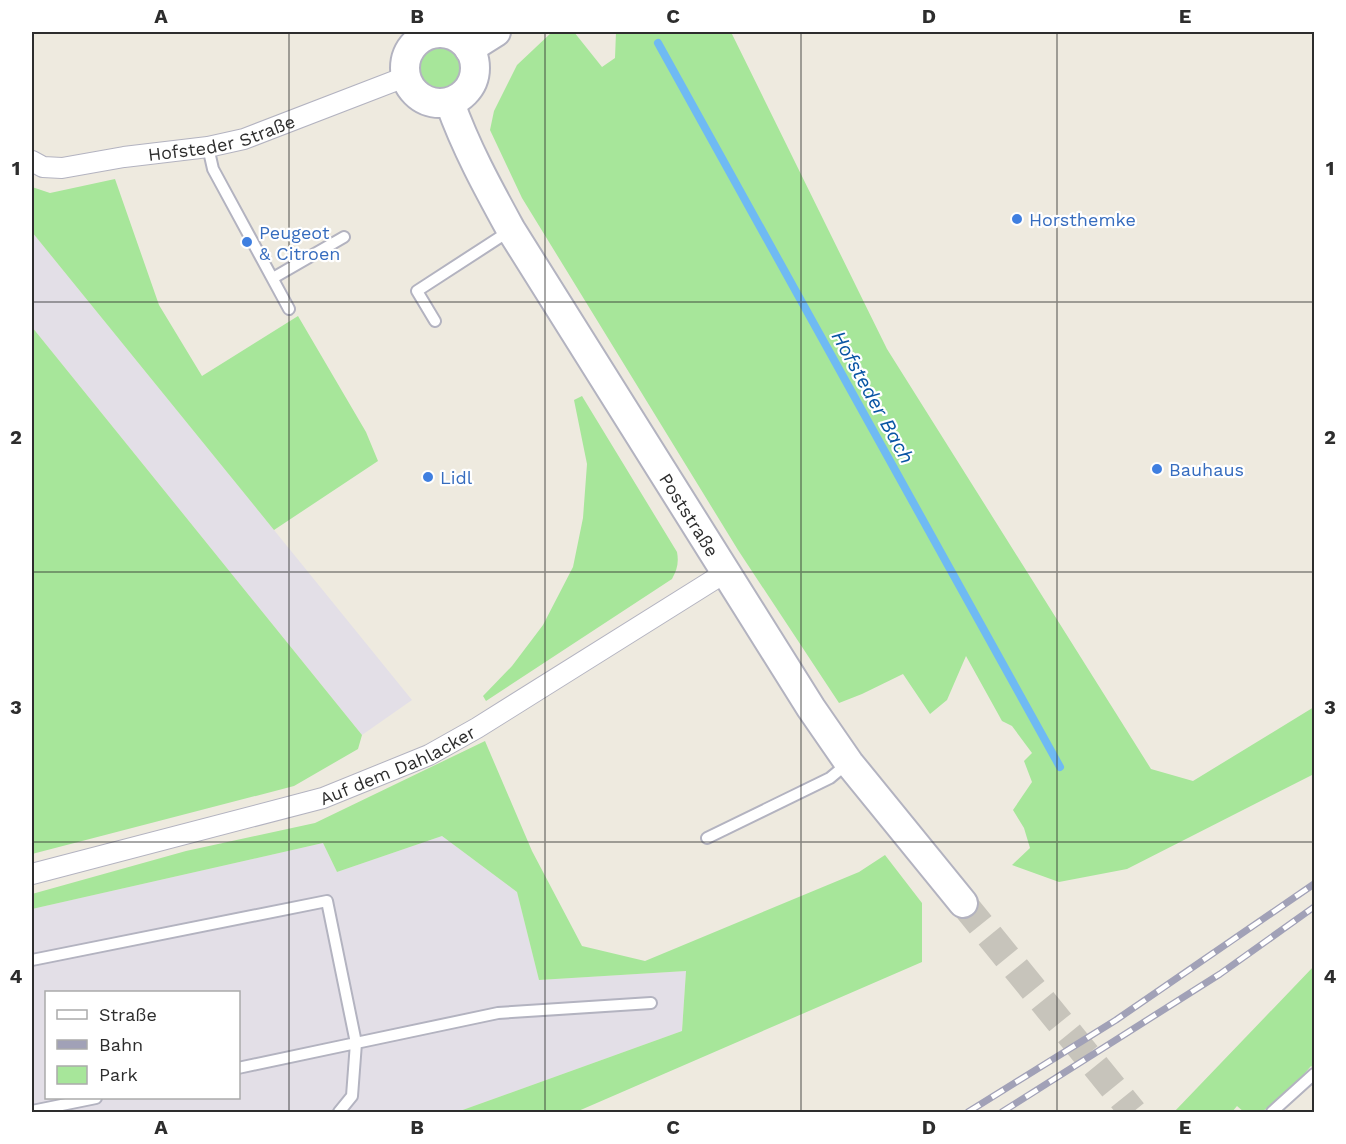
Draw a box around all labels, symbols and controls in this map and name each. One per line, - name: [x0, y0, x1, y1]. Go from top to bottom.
- text: A: [154, 4, 168, 28]
- text: B: [410, 4, 424, 28]
- text: C: [666, 4, 680, 28]
- text: D: [922, 4, 936, 28]
- text: E: [1179, 4, 1191, 28]
- street label: Hofsteder Straße: [147, 110, 298, 165]
- text: 1: [12, 156, 20, 180]
- text: 1: [1326, 156, 1334, 180]
- place label: Horsthemke: [1029, 209, 1136, 230]
- marker: Horsthemke: [1010, 212, 1024, 226]
- place label: Peugeot & Citroen: [259, 222, 340, 264]
- marker: Peugeot & Citroen: [240, 235, 254, 249]
- water label: Hofsteder Bach: [827, 326, 919, 468]
- text: 2: [10, 425, 22, 449]
- text: 2: [1324, 425, 1336, 449]
- place label: Bauhaus: [1169, 459, 1244, 480]
- marker: Bauhaus: [1150, 462, 1164, 476]
- place label: Lidl: [440, 467, 473, 488]
- street label: Poststraße: [656, 469, 724, 560]
- marker: Lidl: [421, 470, 435, 484]
- text: 3: [10, 695, 22, 719]
- text: 3: [1324, 695, 1336, 719]
- street label: Auf dem Dahlacker: [316, 721, 479, 809]
- text: 4: [10, 964, 23, 988]
- text: 4: [1324, 964, 1337, 988]
- legend: [45, 991, 240, 1099]
- text: Straße: [99, 1004, 157, 1025]
- text: Bahn: [99, 1034, 143, 1055]
- text: Park: [99, 1064, 138, 1085]
- text: A: [154, 1115, 168, 1139]
- text: B: [410, 1115, 424, 1139]
- text: C: [666, 1115, 680, 1139]
- text: D: [922, 1115, 936, 1139]
- text: E: [1179, 1115, 1191, 1139]

